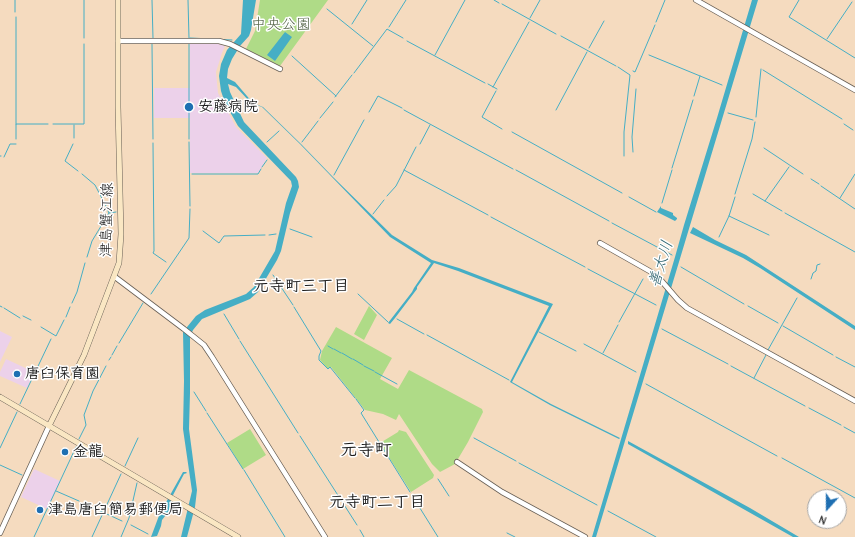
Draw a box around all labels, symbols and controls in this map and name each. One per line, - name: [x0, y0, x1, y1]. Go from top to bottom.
- park label: 中央公園: [251, 16, 311, 34]
- place label: 安藤病院: [198, 98, 258, 116]
- marker: 安藤病院: [183, 101, 195, 113]
- street label: 津島蟹江線: [97, 182, 117, 258]
- water label: 善太川: [645, 238, 677, 290]
- district label: 元寺町三丁目: [253, 276, 349, 296]
- place label: 唐臼保育園: [25, 365, 100, 383]
- marker: 唐臼保育園: [12, 369, 22, 379]
- district label: 元寺町: [341, 440, 391, 460]
- place label: 金龍: [73, 443, 103, 461]
- marker: 金龍: [60, 447, 70, 457]
- north arrow: [807, 489, 847, 529]
- district label: 元寺町二丁目: [329, 492, 425, 512]
- place label: 津島唐臼簡易郵便局: [48, 501, 183, 519]
- marker: 津島唐臼簡易郵便局: [35, 505, 45, 515]
- text: N: [817, 512, 829, 527]

